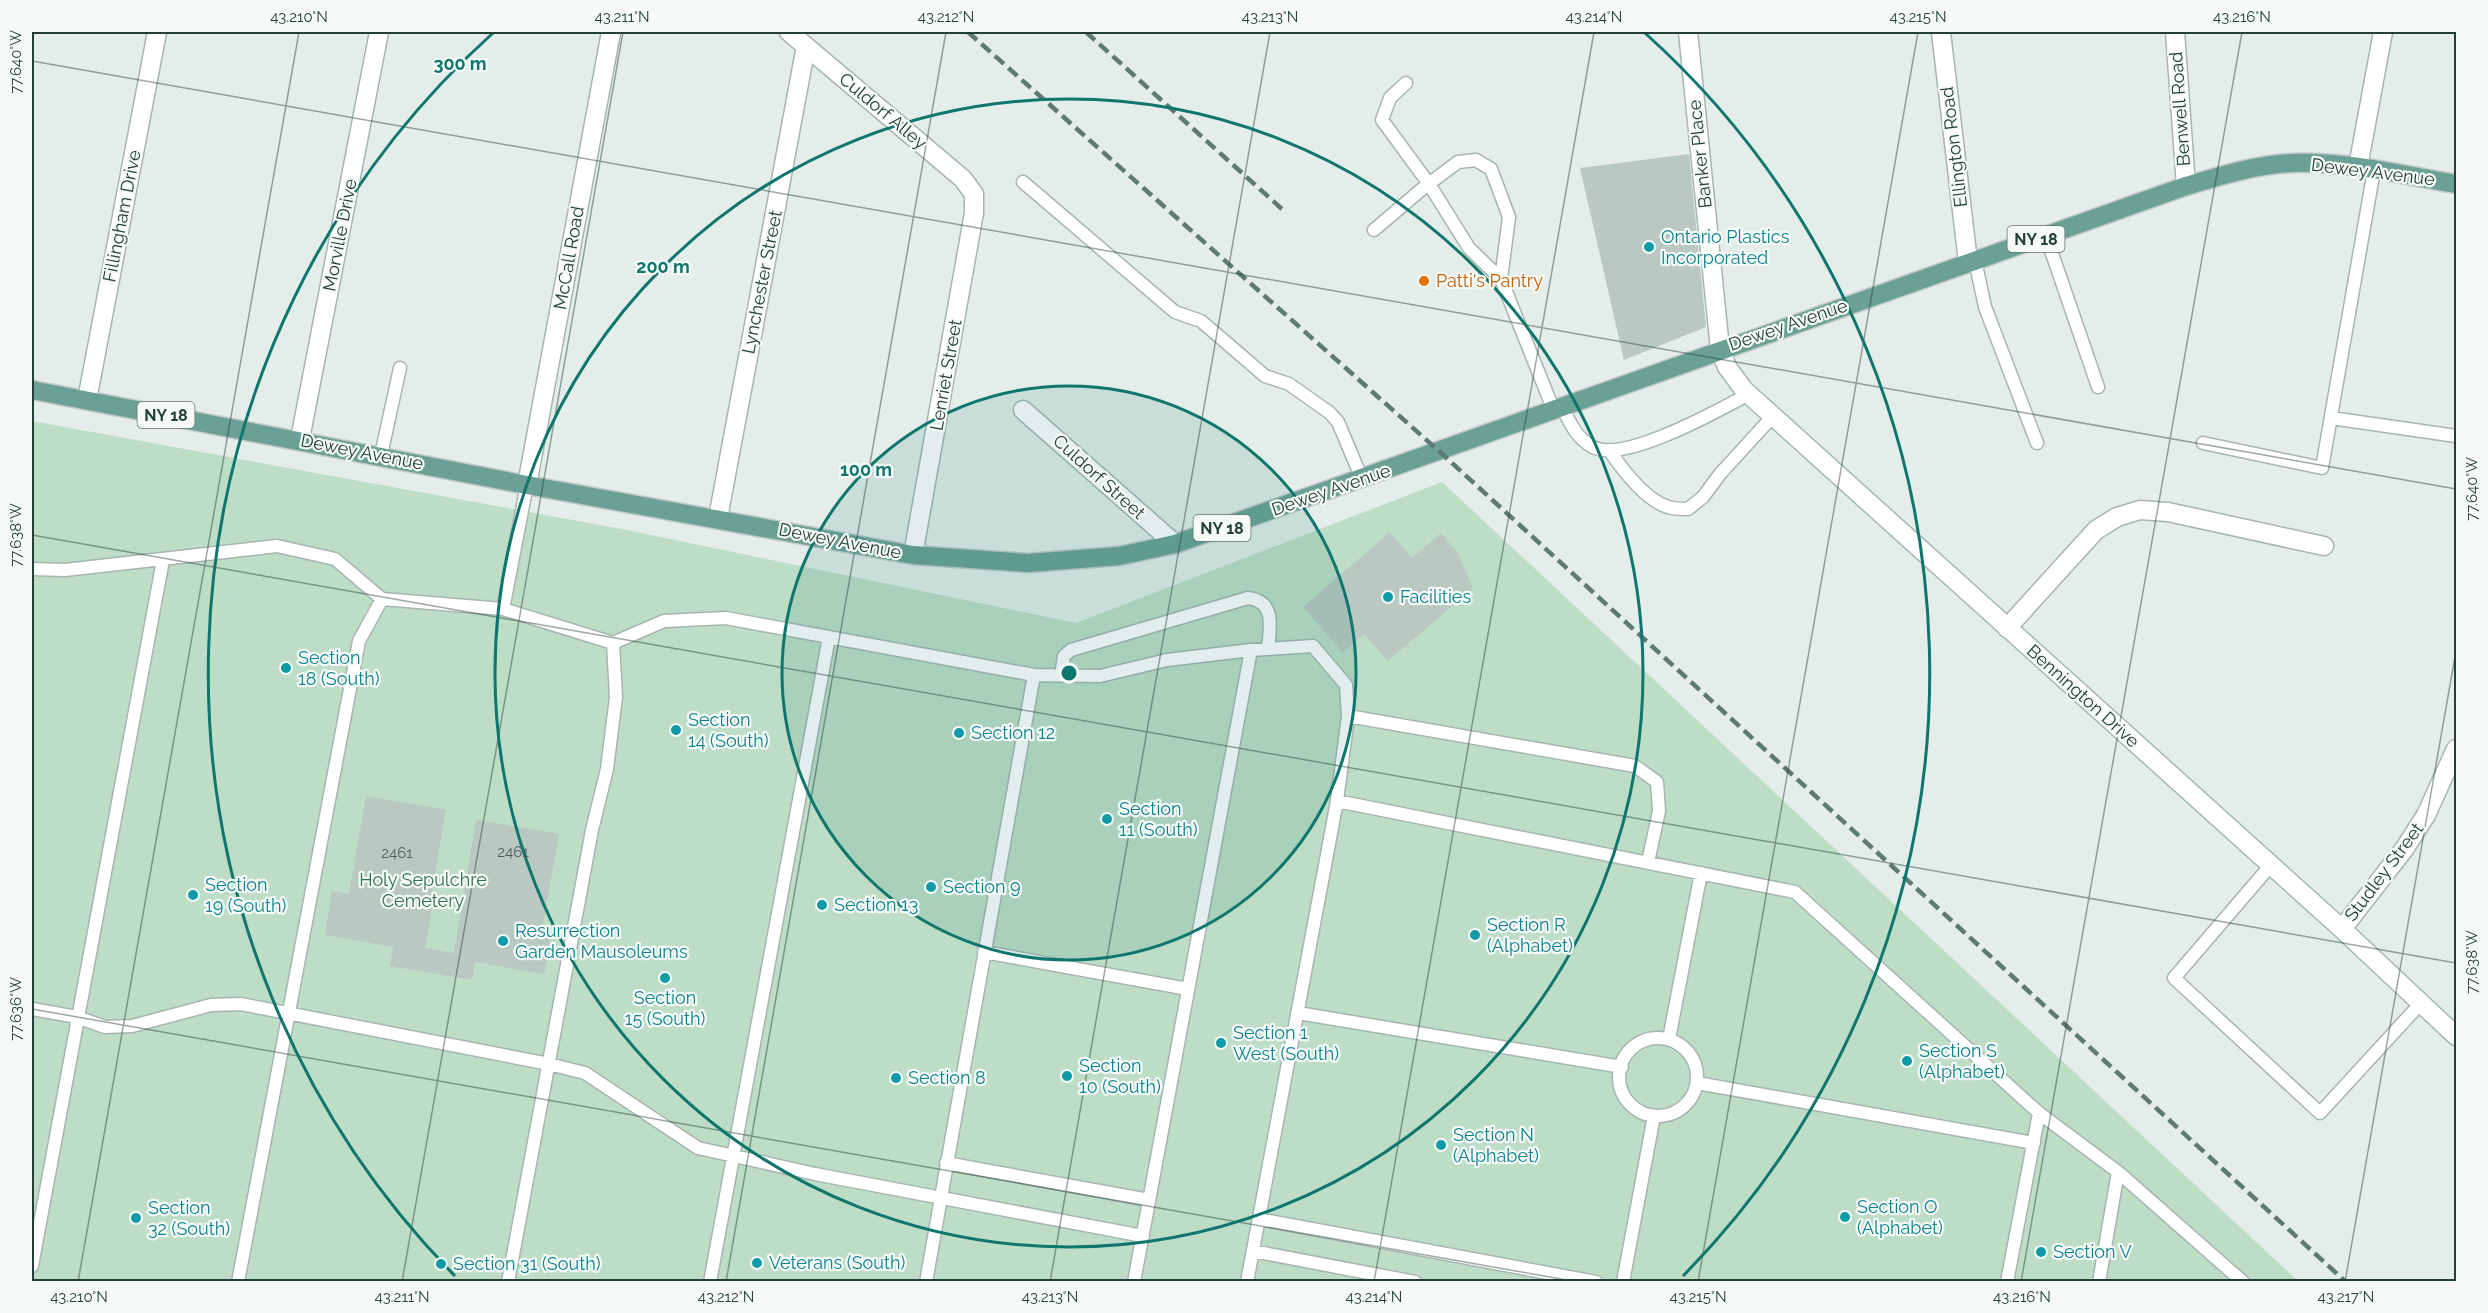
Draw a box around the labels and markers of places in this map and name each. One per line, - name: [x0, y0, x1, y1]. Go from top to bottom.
- place label: Ontario Plastics Incorporated: [1661, 226, 1790, 268]
- marker: Ontario Plastics Incorporated: [1642, 240, 1656, 254]
- place label: Patti's Pantry: [1436, 270, 1543, 291]
- marker: Patti's Pantry: [1417, 274, 1431, 288]
- place label: Facilities: [1400, 586, 1471, 607]
- marker: Facilities: [1381, 590, 1395, 604]
- place label: Section 18 (South): [298, 647, 380, 689]
- marker: Section 18 (South): [279, 661, 293, 675]
- centre of rings: [1059, 663, 1079, 683]
- place label: Section 14 (South): [688, 709, 769, 751]
- place label: Section 12: [971, 722, 1055, 743]
- marker: Section 14 (South): [669, 723, 683, 737]
- marker: Section 12: [952, 726, 966, 740]
- place label: Section 11 (South): [1119, 798, 1198, 840]
- marker: Section 11 (South): [1100, 812, 1114, 826]
- place label: Section 19 (South): [205, 874, 287, 916]
- place label: Section 9: [943, 876, 1021, 897]
- marker: Section 9: [924, 880, 938, 894]
- marker: Section 19 (South): [186, 888, 200, 902]
- place label: Section 13: [834, 894, 918, 915]
- marker: Section 13: [815, 898, 829, 912]
- place label: Section R (Alphabet): [1487, 914, 1573, 956]
- place label: Resurrection Garden Mausoleums: [515, 920, 688, 962]
- marker: Section R (Alphabet): [1468, 928, 1482, 942]
- marker: Resurrection Garden Mausoleums: [496, 934, 510, 948]
- marker: Section 15 (South): [658, 971, 672, 985]
- place label: Section 15 (South): [625, 987, 705, 1029]
- place label: Section 1 West (South): [1233, 1022, 1339, 1064]
- marker: Section 1 West (South): [1214, 1036, 1228, 1050]
- place label: Section S (Alphabet): [1919, 1040, 2005, 1082]
- marker: Section S (Alphabet): [1900, 1054, 1914, 1068]
- place label: Section 10 (South): [1079, 1055, 1161, 1097]
- place label: Section 8: [908, 1067, 986, 1088]
- marker: Section 10 (South): [1060, 1069, 1074, 1083]
- marker: Section 8: [889, 1071, 903, 1085]
- place label: Section N (Alphabet): [1453, 1124, 1539, 1166]
- marker: Section N (Alphabet): [1434, 1138, 1448, 1152]
- place label: Section O (Alphabet): [1857, 1196, 1943, 1238]
- place label: Section 32 (South): [148, 1197, 230, 1239]
- marker: Section O (Alphabet): [1838, 1210, 1852, 1224]
- marker: Section 32 (South): [129, 1211, 143, 1225]
- place label: Section V: [2053, 1241, 2132, 1262]
- marker: Section V: [2034, 1245, 2048, 1259]
- place label: Veterans (South): [769, 1252, 906, 1273]
- place label: Section 31 (South): [453, 1253, 601, 1274]
- marker: Veterans (South): [750, 1256, 764, 1270]
- marker: Section 31 (South): [434, 1257, 448, 1271]

